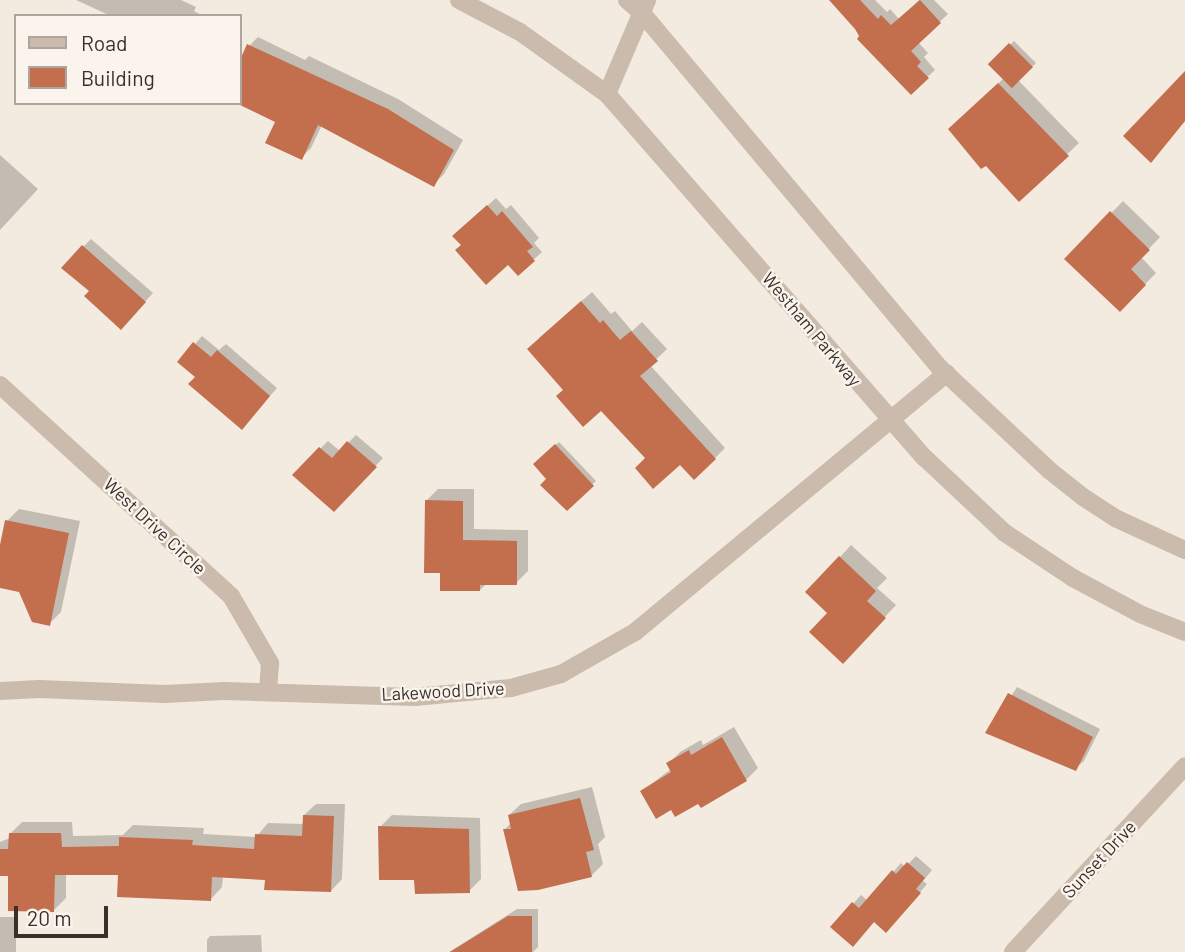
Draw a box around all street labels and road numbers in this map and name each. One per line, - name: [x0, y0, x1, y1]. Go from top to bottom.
- street label: Westham Parkway: [758, 267, 866, 391]
- street label: West Drive Circle: [99, 473, 211, 579]
- street label: Lakewood Drive: [381, 677, 505, 705]
- street label: Sunset Drive: [1058, 816, 1140, 902]

